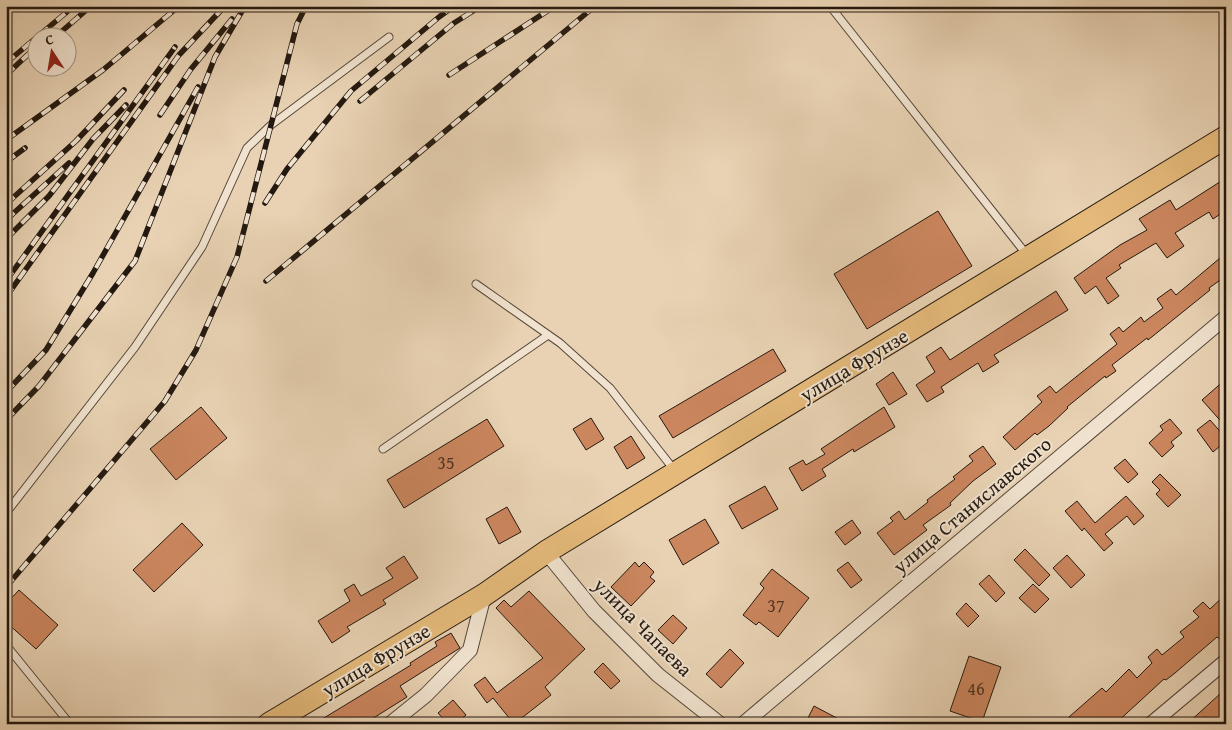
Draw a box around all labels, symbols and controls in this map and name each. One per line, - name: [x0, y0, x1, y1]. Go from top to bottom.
- north arrow: [28, 28, 78, 78]
- text: С: [43, 29, 55, 50]
- street label: улица Фрунзе: [793, 321, 914, 409]
- street label: улица Станиславского: [885, 429, 1057, 580]
- house number: 35: [437, 449, 455, 476]
- street label: улица Чапаева: [587, 570, 700, 683]
- house number: 37: [767, 592, 785, 619]
- street label: улица Фрунзе: [315, 616, 436, 704]
- house number: 46: [967, 675, 985, 702]

